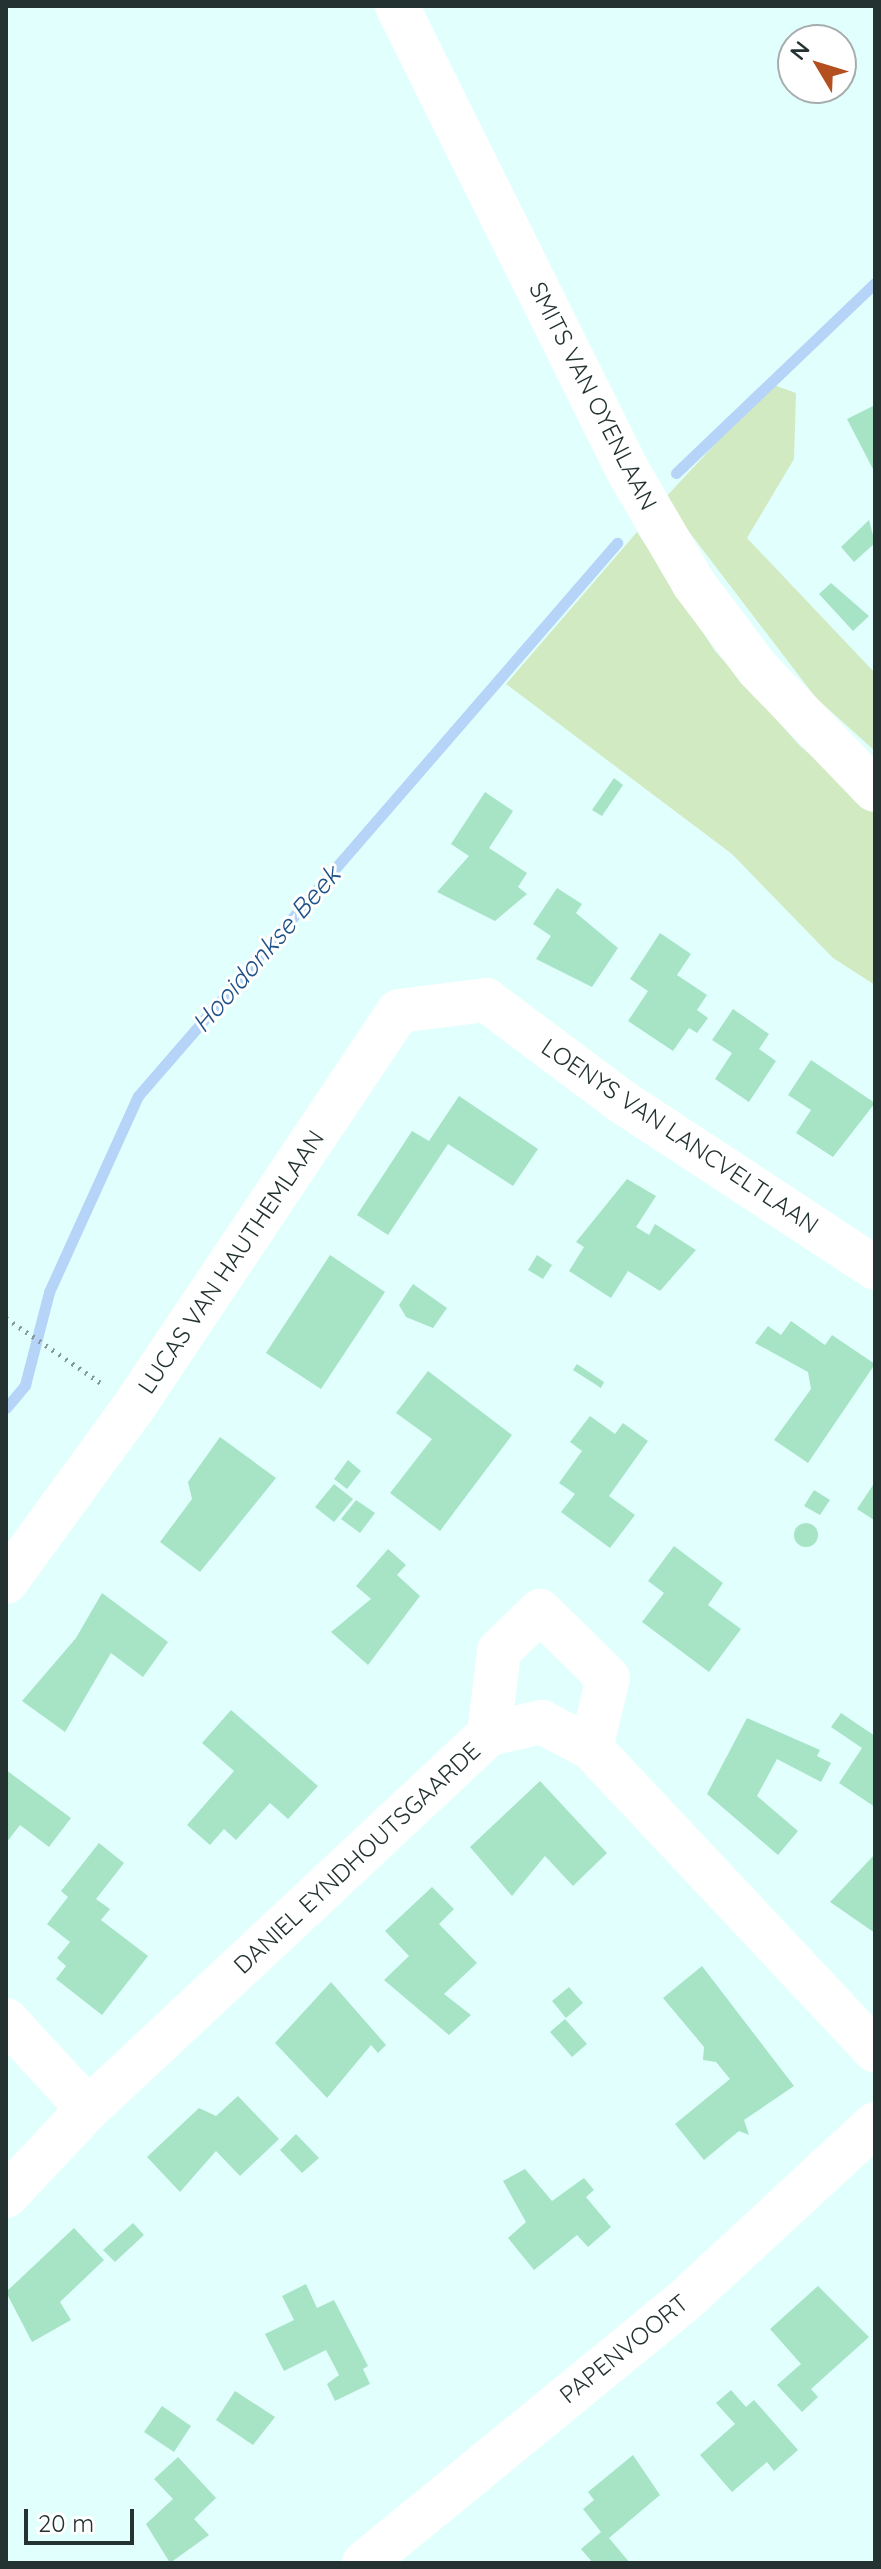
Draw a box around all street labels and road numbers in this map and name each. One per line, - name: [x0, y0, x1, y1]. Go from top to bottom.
- street label: SMITS VAN OYENLAAN: [523, 277, 663, 515]
- street label: LOENYS VAN LANCVELTLAAN: [536, 1032, 824, 1240]
- street label: LUCAS VAN HAUTHEMLAAN: [132, 1125, 330, 1399]
- street label: DANIEL EYNDHOUTSGAARDE: [228, 1736, 486, 1980]
- street label: PAPENVOORT: [554, 2288, 694, 2410]

